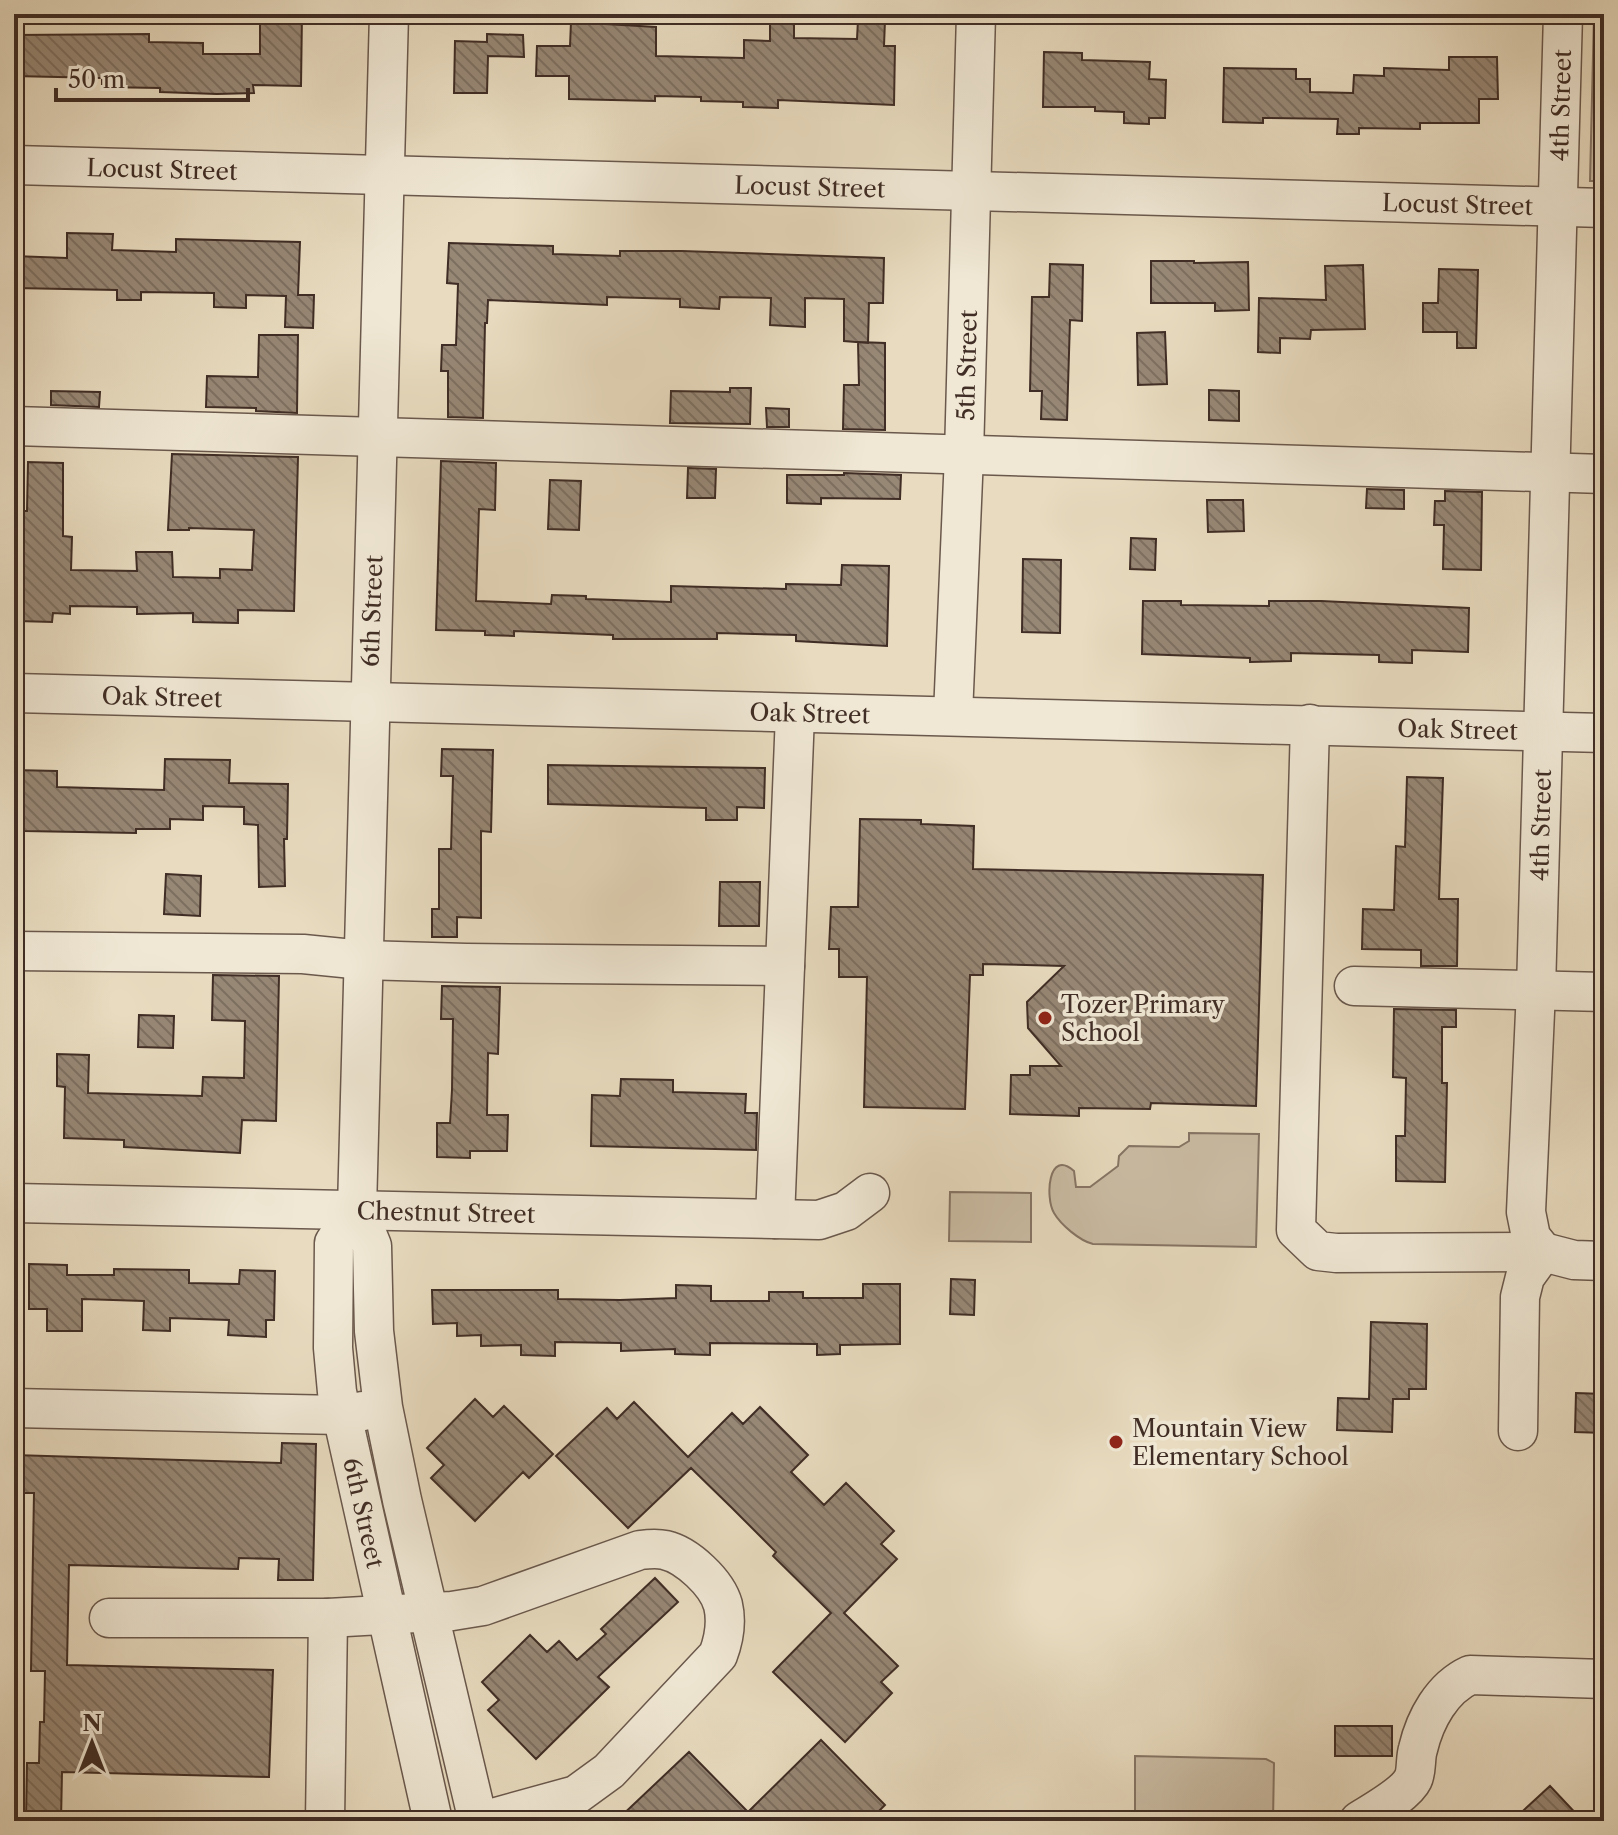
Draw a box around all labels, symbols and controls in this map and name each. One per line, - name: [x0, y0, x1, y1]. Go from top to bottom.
- street label: 4th Street: [1544, 48, 1577, 162]
- scale bar: [56, 52, 248, 102]
- text: 50 m: [68, 65, 125, 94]
- street label: Locust Street: [86, 152, 238, 186]
- street label: Locust Street: [734, 170, 886, 203]
- street label: Locust Street: [1382, 187, 1534, 221]
- street label: 5th Street: [950, 309, 982, 421]
- street label: 6th Street: [356, 554, 388, 667]
- street label: Oak Street: [101, 681, 223, 713]
- street label: Oak Street: [749, 697, 871, 729]
- street label: Oak Street: [1397, 713, 1519, 745]
- street label: 4th Street: [1525, 768, 1557, 881]
- place label: Tozer Primary School: [1061, 990, 1226, 1047]
- marker: Tozer Primary School: [1036, 1009, 1054, 1027]
- street label: Chestnut Street: [356, 1196, 536, 1229]
- place label: Mountain View Elementary School: [1132, 1414, 1349, 1471]
- marker: Mountain View Elementary School: [1107, 1433, 1125, 1451]
- street label: 6th Street: [338, 1455, 391, 1571]
- north arrow: [52, 1703, 132, 1783]
- text: N: [82, 1710, 102, 1737]

